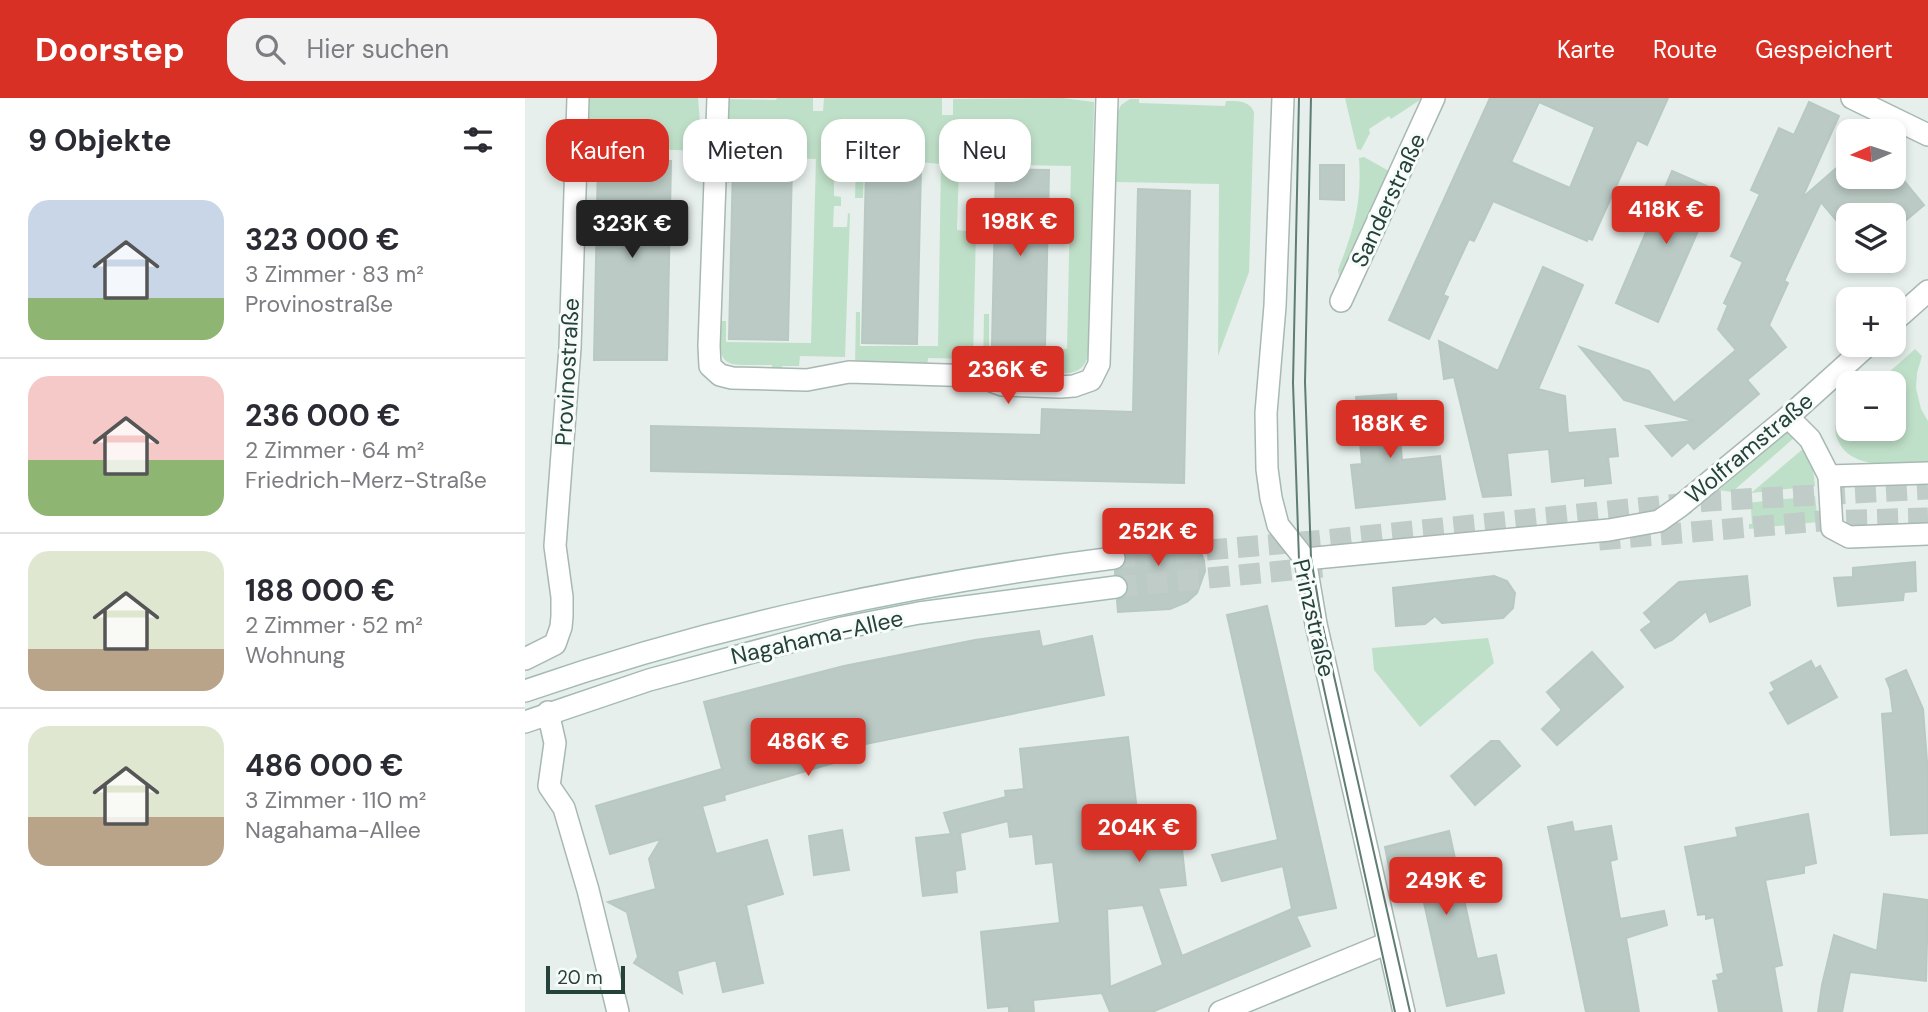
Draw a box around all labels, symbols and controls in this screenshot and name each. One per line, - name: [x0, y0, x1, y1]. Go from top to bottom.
- search box: [227, 18, 717, 81]
- text: Doorstep: [35, 28, 185, 71]
- icon: search: [251, 30, 289, 68]
- text: Hier suchen: [307, 32, 449, 66]
- text: Karte: [1557, 34, 1615, 65]
- text: Route: [1653, 34, 1717, 65]
- text: Gespeichert: [1755, 34, 1893, 65]
- chip: Kaufen: [546, 119, 669, 182]
- chip: Mieten: [683, 119, 807, 182]
- chip: Filter: [821, 119, 925, 182]
- chip: Neu: [939, 119, 1031, 182]
- north arrow: [1836, 119, 1906, 189]
- map controls: [1836, 119, 1906, 441]
- text: 9 Objekte: [28, 121, 172, 160]
- icon: filters: [459, 121, 497, 159]
- street label: Sanderstraße: [1344, 128, 1432, 272]
- pin: 418K €: [1609, 186, 1723, 246]
- text: 418K €: [1628, 194, 1704, 224]
- pin: 198K €: [963, 198, 1077, 258]
- pin: 323K €: [575, 200, 689, 260]
- button: layers: [1836, 203, 1906, 273]
- text: 198K €: [982, 206, 1058, 236]
- text: 323K €: [592, 208, 672, 238]
- text: 323 000 €: [245, 220, 400, 259]
- icon: home: [84, 228, 168, 312]
- text: 3 Zimmer · 83 m²: [245, 259, 424, 289]
- button: +: [1836, 287, 1906, 357]
- text: Provinostraße: [245, 289, 393, 319]
- street label: Provinostraße: [548, 297, 586, 447]
- pin: 236K €: [951, 346, 1065, 406]
- text: 236K €: [968, 354, 1048, 384]
- button: −: [1836, 371, 1906, 441]
- street label: Wolframstraße: [1679, 386, 1819, 510]
- text: 236 000 €: [245, 396, 401, 435]
- pin: 188K €: [1333, 400, 1447, 460]
- icon: home: [84, 404, 168, 488]
- text: 188K €: [1352, 408, 1428, 438]
- text: 2 Zimmer · 64 m²: [245, 435, 424, 465]
- text: Friedrich-Merz-Straße: [245, 465, 487, 495]
- pin: 252K €: [1101, 508, 1215, 568]
- text: 252K €: [1118, 516, 1198, 546]
- street label: Prinzstraße: [1286, 556, 1342, 680]
- text: 188 000 €: [245, 571, 395, 610]
- icon: home: [84, 579, 168, 663]
- street label: Nagahama-Allee: [728, 603, 906, 671]
- text: 2 Zimmer · 52 m²: [245, 610, 423, 640]
- text: Wohnung: [245, 640, 345, 670]
- pin: 486K €: [751, 718, 865, 778]
- text: 486K €: [767, 726, 849, 756]
- text: 486 000 €: [245, 746, 404, 785]
- icon: home: [84, 754, 168, 838]
- text: 3 Zimmer · 110 m²: [245, 785, 426, 815]
- pin: 204K €: [1082, 804, 1196, 864]
- text: 204K €: [1098, 812, 1180, 842]
- text: Nagahama-Allee: [245, 815, 421, 845]
- pin: 249K €: [1389, 858, 1503, 917]
- text: 249K €: [1405, 865, 1487, 895]
- scale bar: [546, 963, 625, 995]
- text: 20 m: [557, 965, 603, 990]

